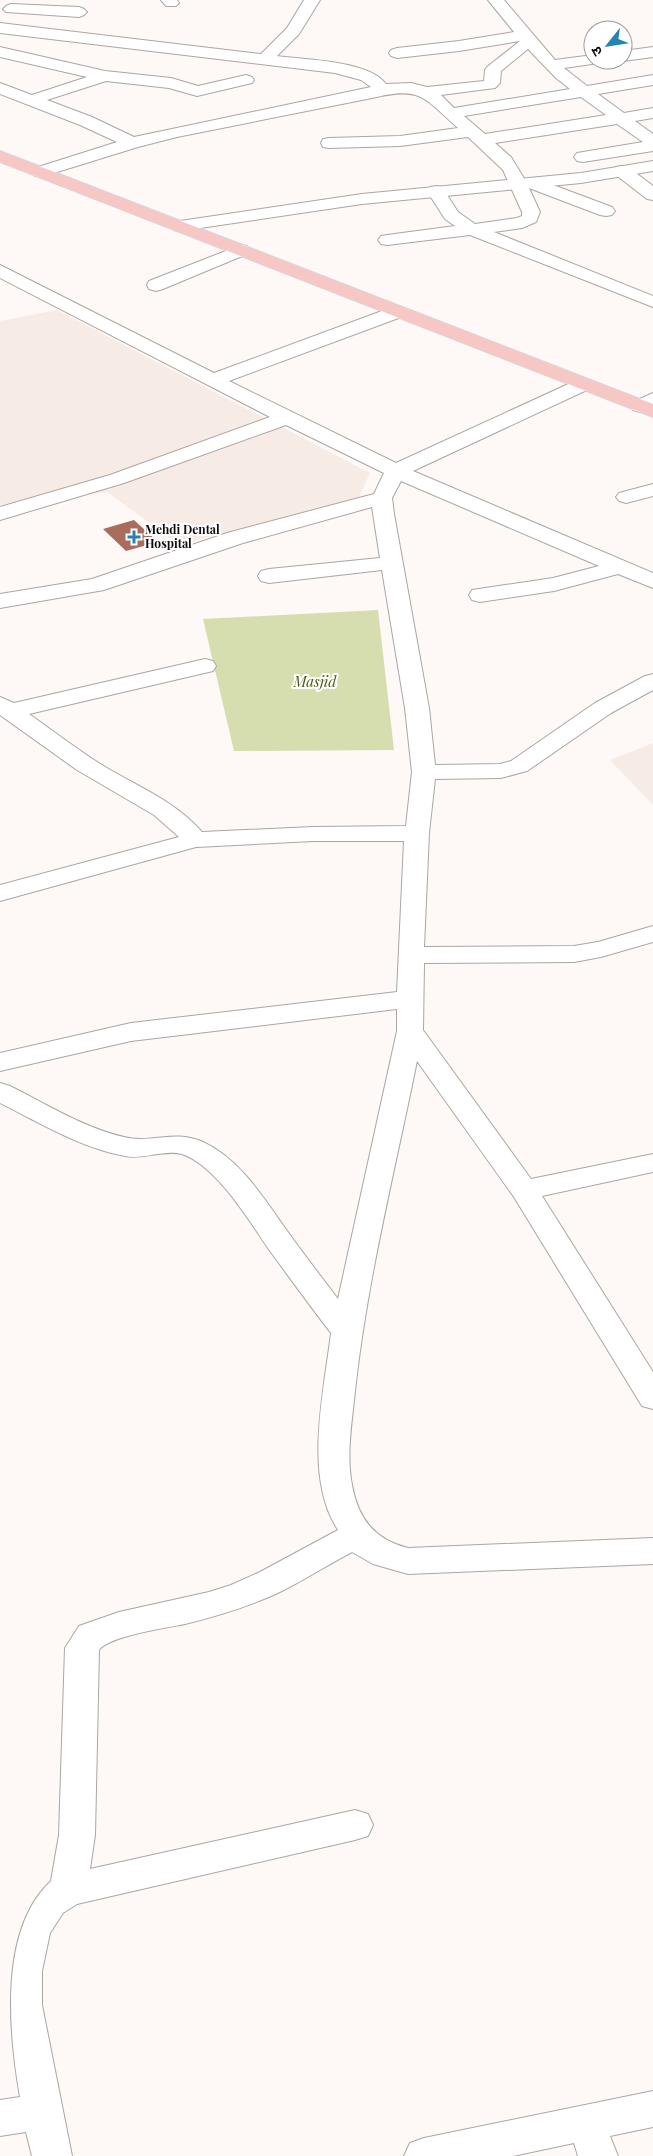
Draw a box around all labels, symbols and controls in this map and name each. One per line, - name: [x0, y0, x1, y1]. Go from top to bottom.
- north arrow: [583, 20, 633, 70]
- text: उ: [586, 43, 607, 60]
- place label: Mehdi Dental Hospital: [145, 521, 220, 551]
- marker: Mehdi Dental Hospital: [127, 530, 141, 544]
- park label: Masjid: [293, 671, 337, 691]

